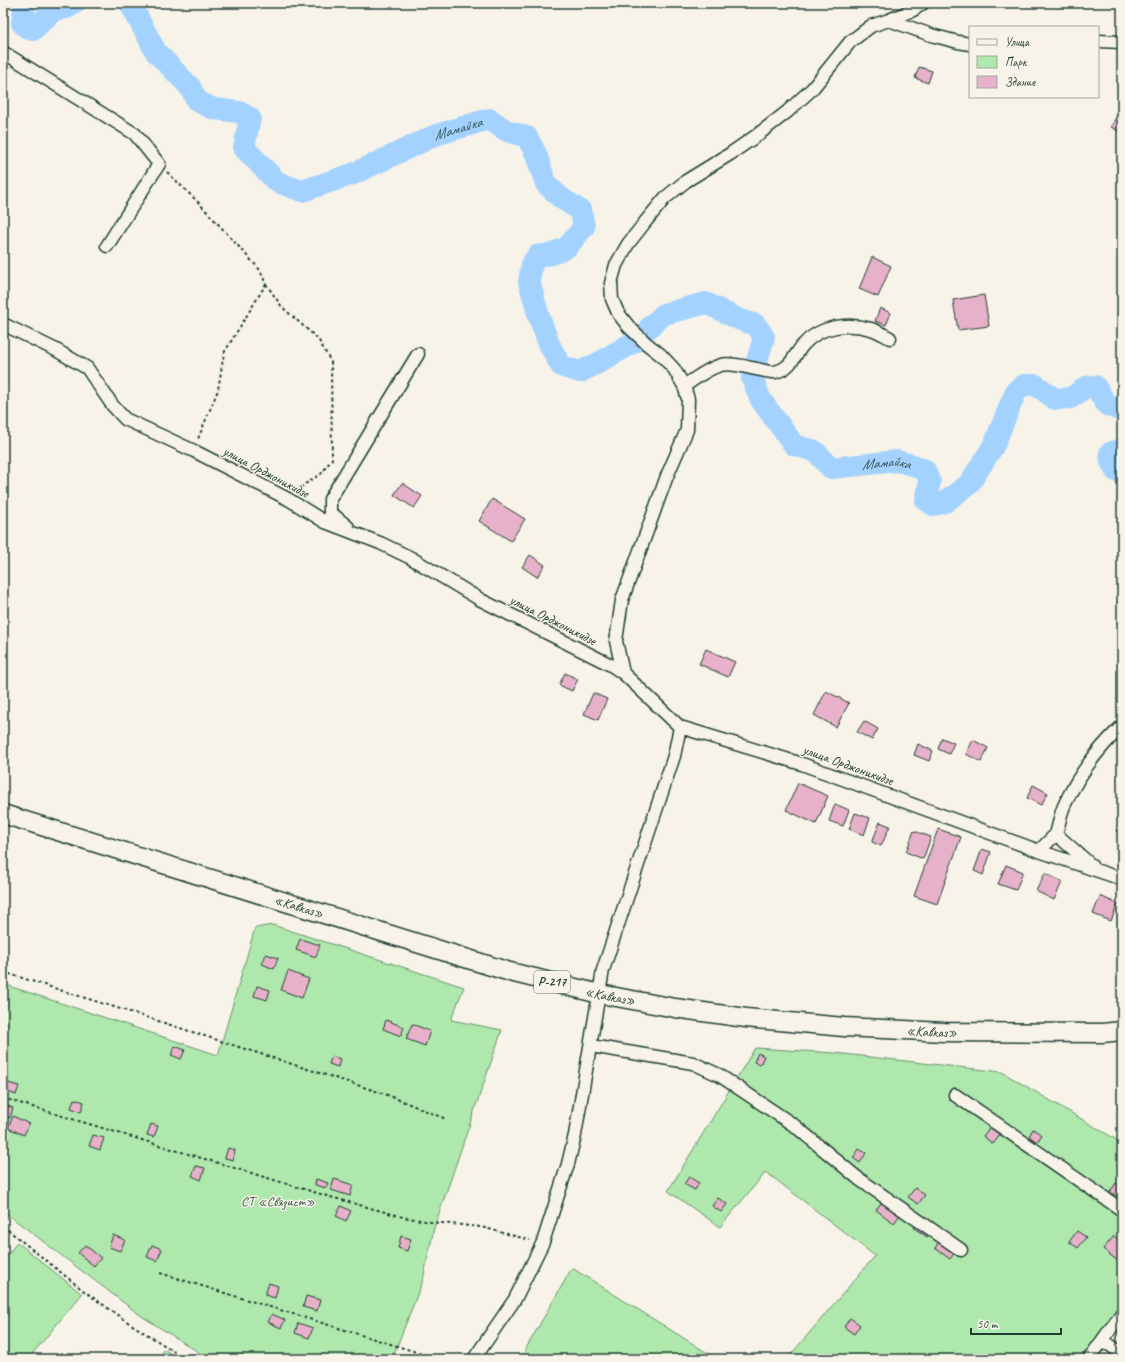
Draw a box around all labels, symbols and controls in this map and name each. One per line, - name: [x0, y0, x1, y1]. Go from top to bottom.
- legend: [969, 26, 1099, 98]
- text: Улица: [1005, 34, 1030, 50]
- text: Парк: [1005, 54, 1028, 70]
- text: Здание: [1005, 74, 1036, 90]
- water label: Мамайка: [431, 112, 485, 145]
- street label: улица Орджоникидзе: [219, 442, 313, 502]
- water label: Мамайка: [860, 451, 914, 474]
- street label: улица Орджоникидзе: [506, 590, 600, 650]
- street label: улица Орджоникидзе: [800, 740, 897, 790]
- street label: «Кавказ»: [272, 891, 326, 922]
- road number: Р-217: [534, 971, 570, 993]
- street label: «Кавказ»: [583, 982, 637, 1009]
- street label: «Кавказ»: [906, 1022, 957, 1041]
- park label: СТ «Связист»: [241, 1193, 315, 1210]
- scale bar: [971, 1310, 1061, 1336]
- text: 50 m: [977, 1316, 999, 1332]

